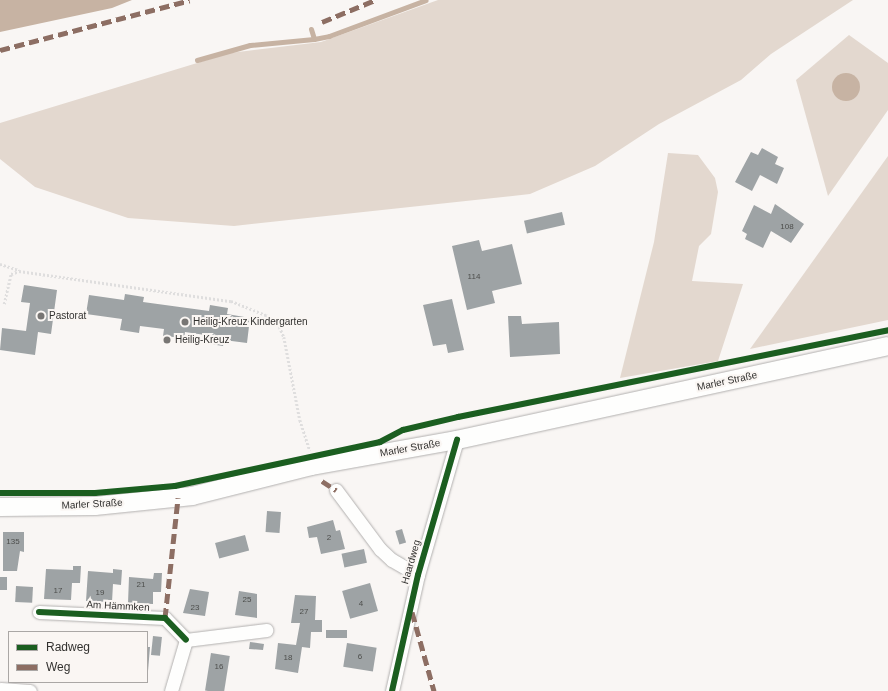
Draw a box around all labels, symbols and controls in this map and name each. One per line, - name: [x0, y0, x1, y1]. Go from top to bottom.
- house number: 108: [780, 222, 794, 232]
- house number: 114: [468, 272, 480, 282]
- place label: Pastorat: [49, 310, 86, 322]
- marker: Pastorat: [36, 311, 46, 321]
- place label: Heilig-Kreuz Kindergarten: [193, 316, 308, 328]
- marker: Heilig-Kreuz Kindergarten: [180, 317, 190, 327]
- place label: Heilig-Kreuz: [175, 334, 229, 346]
- marker: Heilig-Kreuz: [162, 335, 172, 345]
- street label: Marler Straße: [696, 369, 758, 393]
- street label: Marler Straße: [379, 437, 441, 459]
- street label: Marler Straße: [61, 496, 123, 512]
- house number: 2: [327, 533, 331, 543]
- house number: 135: [6, 537, 20, 547]
- street label: Haardweg: [399, 538, 423, 586]
- house number: 21: [137, 580, 145, 590]
- house number: 17: [54, 586, 62, 596]
- house number: 19: [96, 588, 104, 598]
- house number: 25: [243, 595, 251, 605]
- street label: Am Hämmken: [86, 598, 150, 614]
- house number: 4: [359, 599, 363, 609]
- house number: 23: [191, 603, 199, 613]
- house number: 27: [300, 607, 308, 617]
- legend: [8, 631, 148, 683]
- text: Radweg: [46, 640, 90, 654]
- house number: 6: [358, 652, 362, 662]
- house number: 18: [284, 653, 292, 663]
- text: Weg: [46, 660, 70, 674]
- house number: 16: [215, 662, 223, 672]

